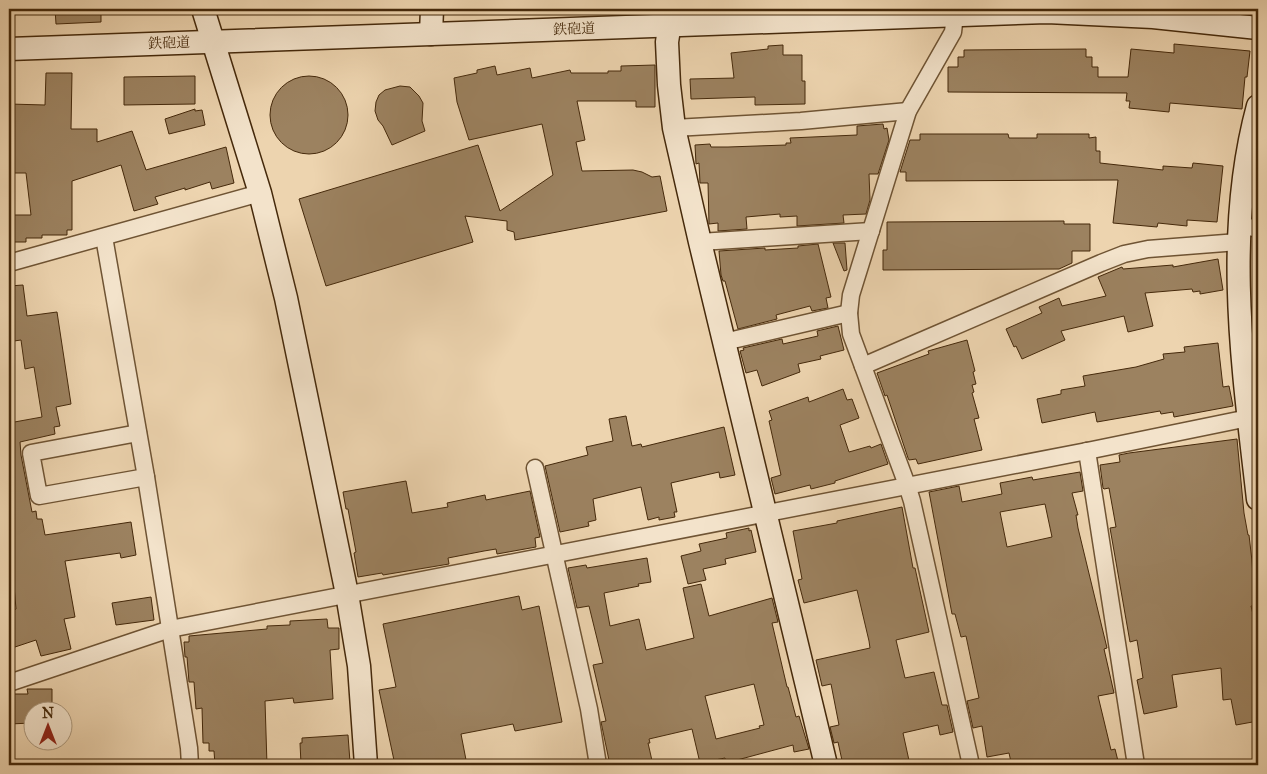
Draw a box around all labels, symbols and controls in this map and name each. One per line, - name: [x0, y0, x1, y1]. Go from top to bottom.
- street label: 鉄砲道: [553, 20, 595, 38]
- street label: 鉄砲道: [148, 34, 190, 52]
- north arrow: [22, 702, 72, 752]
- text: N: [42, 705, 54, 722]

